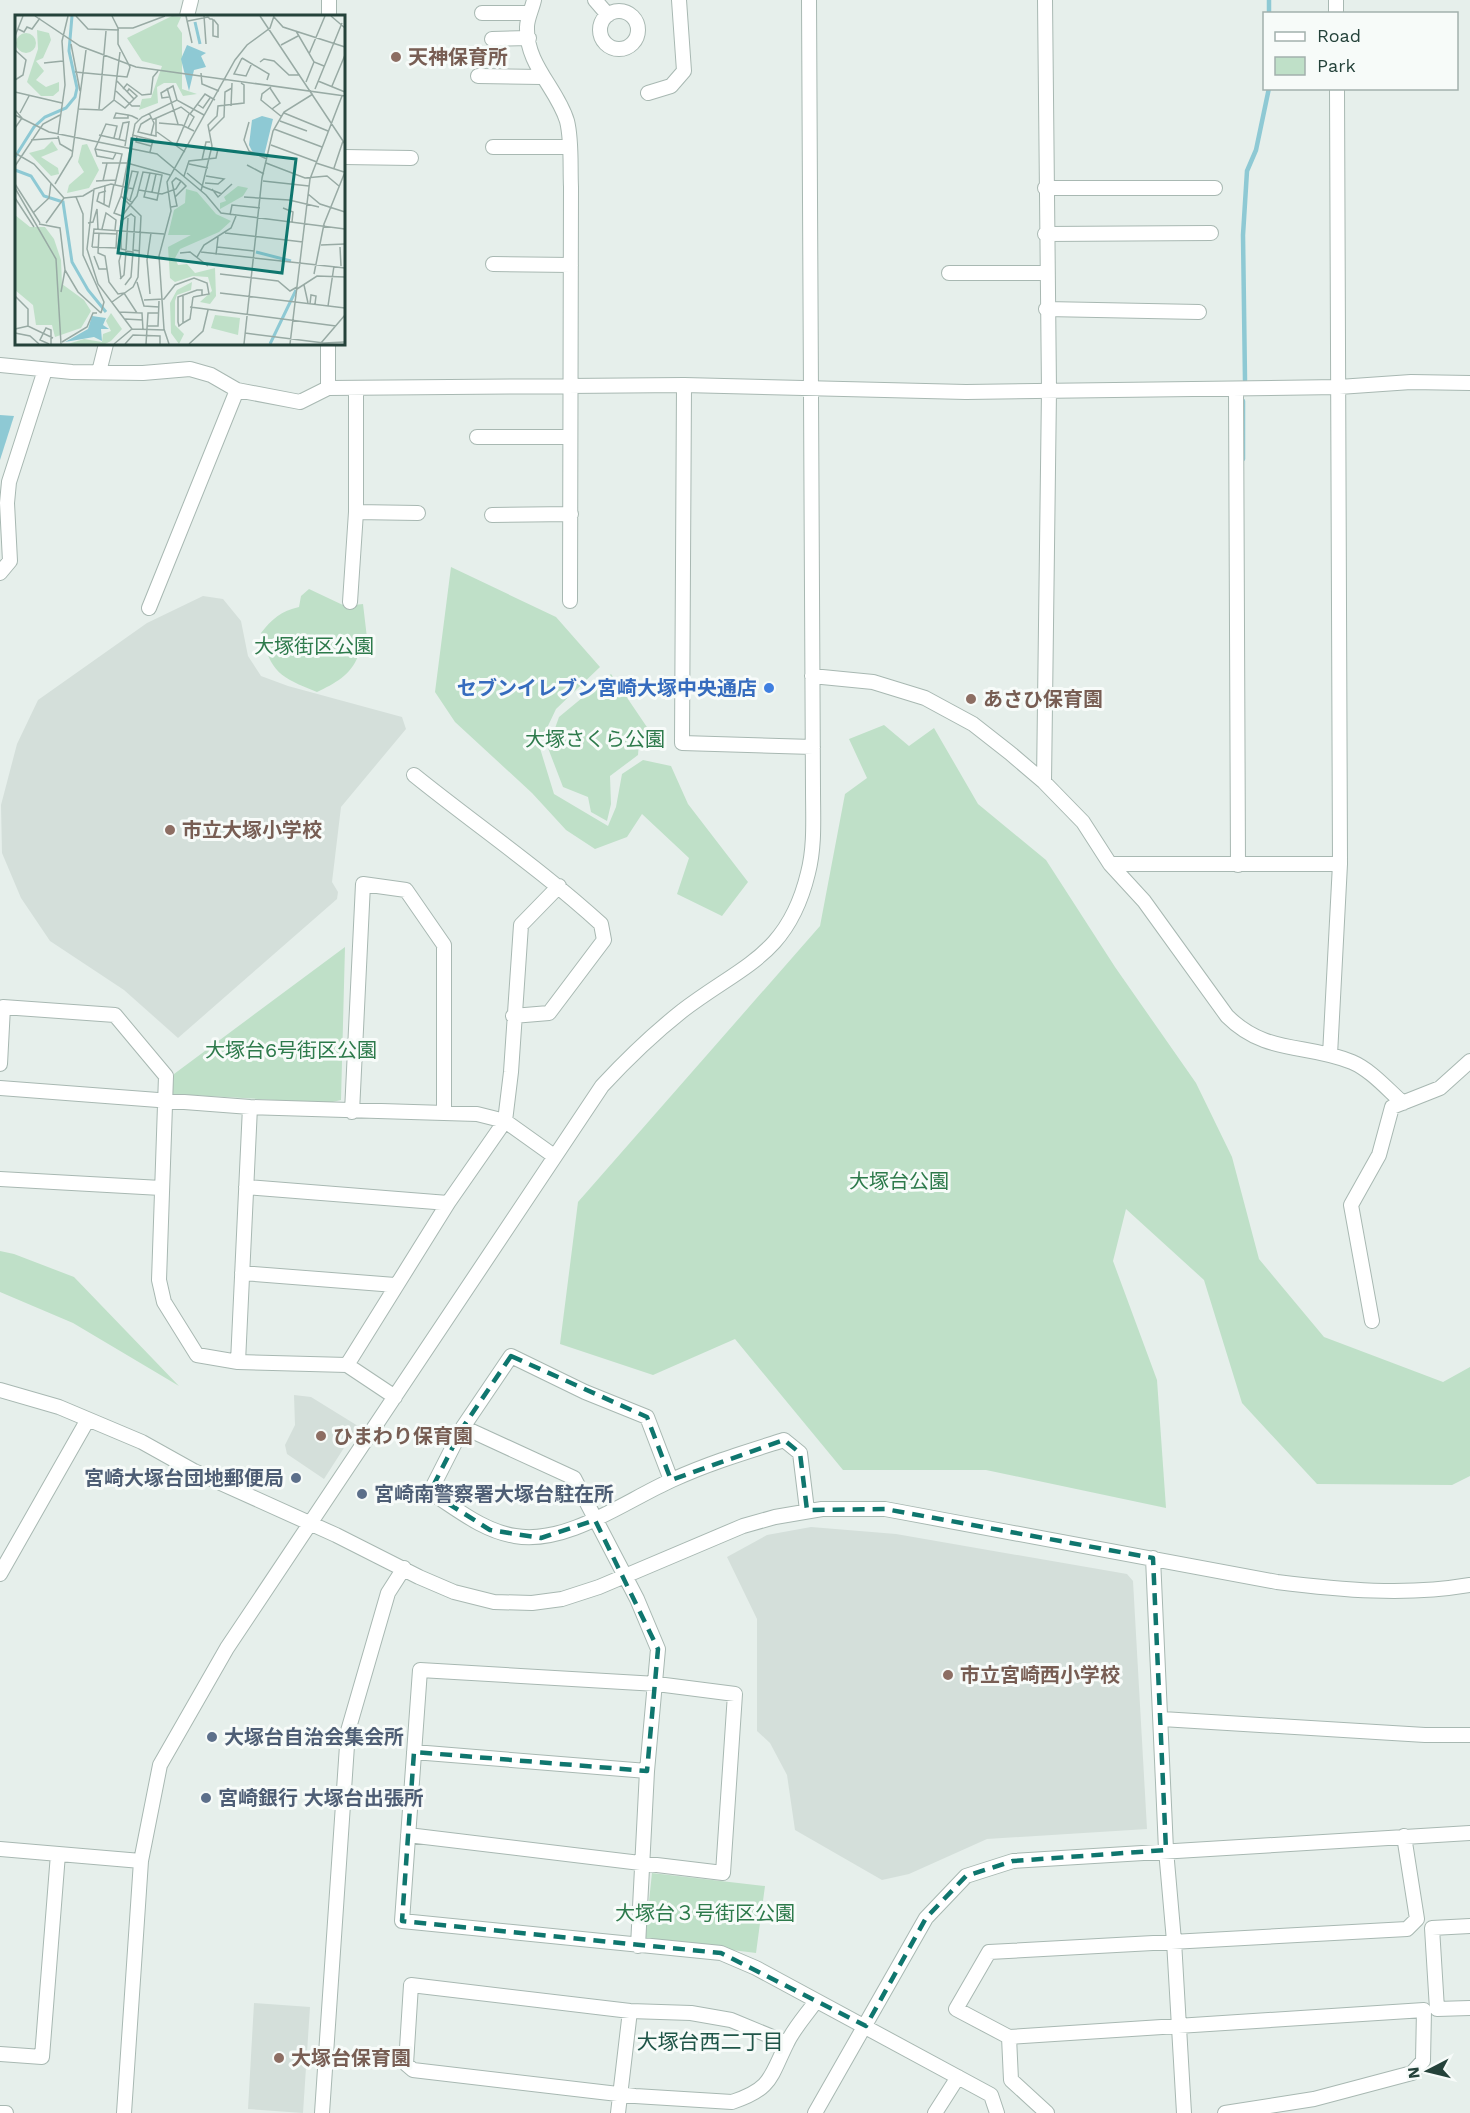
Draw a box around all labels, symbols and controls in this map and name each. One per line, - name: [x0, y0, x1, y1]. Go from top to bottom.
- legend: [1263, 12, 1458, 90]
- inset map: [15, 15, 345, 345]
- text: Road: [1317, 25, 1361, 46]
- place label: 天神保育所: [408, 45, 508, 69]
- marker: 天神保育所: [389, 50, 403, 64]
- text: Park: [1317, 55, 1356, 76]
- park label: 大塚街区公園: [254, 634, 374, 658]
- place label: セブンイレブン宮崎大塚中央通店: [457, 676, 757, 700]
- marker: セブンイレブン宮崎大塚中央通店: [762, 681, 776, 695]
- place label: あさひ保育園: [983, 687, 1103, 711]
- marker: あさひ保育園: [964, 692, 978, 706]
- park label: 大塚さくら公園: [525, 727, 665, 751]
- place label: 市立大塚小学校: [182, 818, 322, 842]
- marker: 市立大塚小学校: [163, 823, 177, 837]
- park label: 大塚台6号街区公園: [205, 1038, 377, 1062]
- park label: 大塚台公園: [849, 1169, 949, 1193]
- place label: ひまわり保育園: [333, 1424, 473, 1448]
- marker: ひまわり保育園: [314, 1429, 328, 1443]
- place label: 宮崎大塚台団地郵便局: [84, 1466, 284, 1490]
- marker: 宮崎大塚台団地郵便局: [289, 1471, 303, 1485]
- place label: 宮崎南警察署大塚台駐在所: [374, 1482, 614, 1506]
- marker: 宮崎南警察署大塚台駐在所: [355, 1487, 369, 1501]
- place label: 市立宮崎西小学校: [960, 1663, 1120, 1687]
- marker: 市立宮崎西小学校: [941, 1668, 955, 1682]
- place label: 大塚台自治会集会所: [224, 1725, 404, 1749]
- marker: 大塚台自治会集会所: [205, 1730, 219, 1744]
- place label: 宮崎銀行 大塚台出張所: [218, 1786, 424, 1810]
- marker: 宮崎銀行 大塚台出張所: [199, 1791, 213, 1805]
- park label: 大塚台３号街区公園: [615, 1901, 795, 1925]
- district label: 大塚台西二丁目: [637, 2029, 784, 2054]
- north arrow: [1398, 2041, 1458, 2101]
- place label: 大塚台保育園: [291, 2046, 411, 2070]
- marker: 大塚台保育園: [272, 2051, 286, 2065]
- text: N: [1403, 2066, 1424, 2080]

